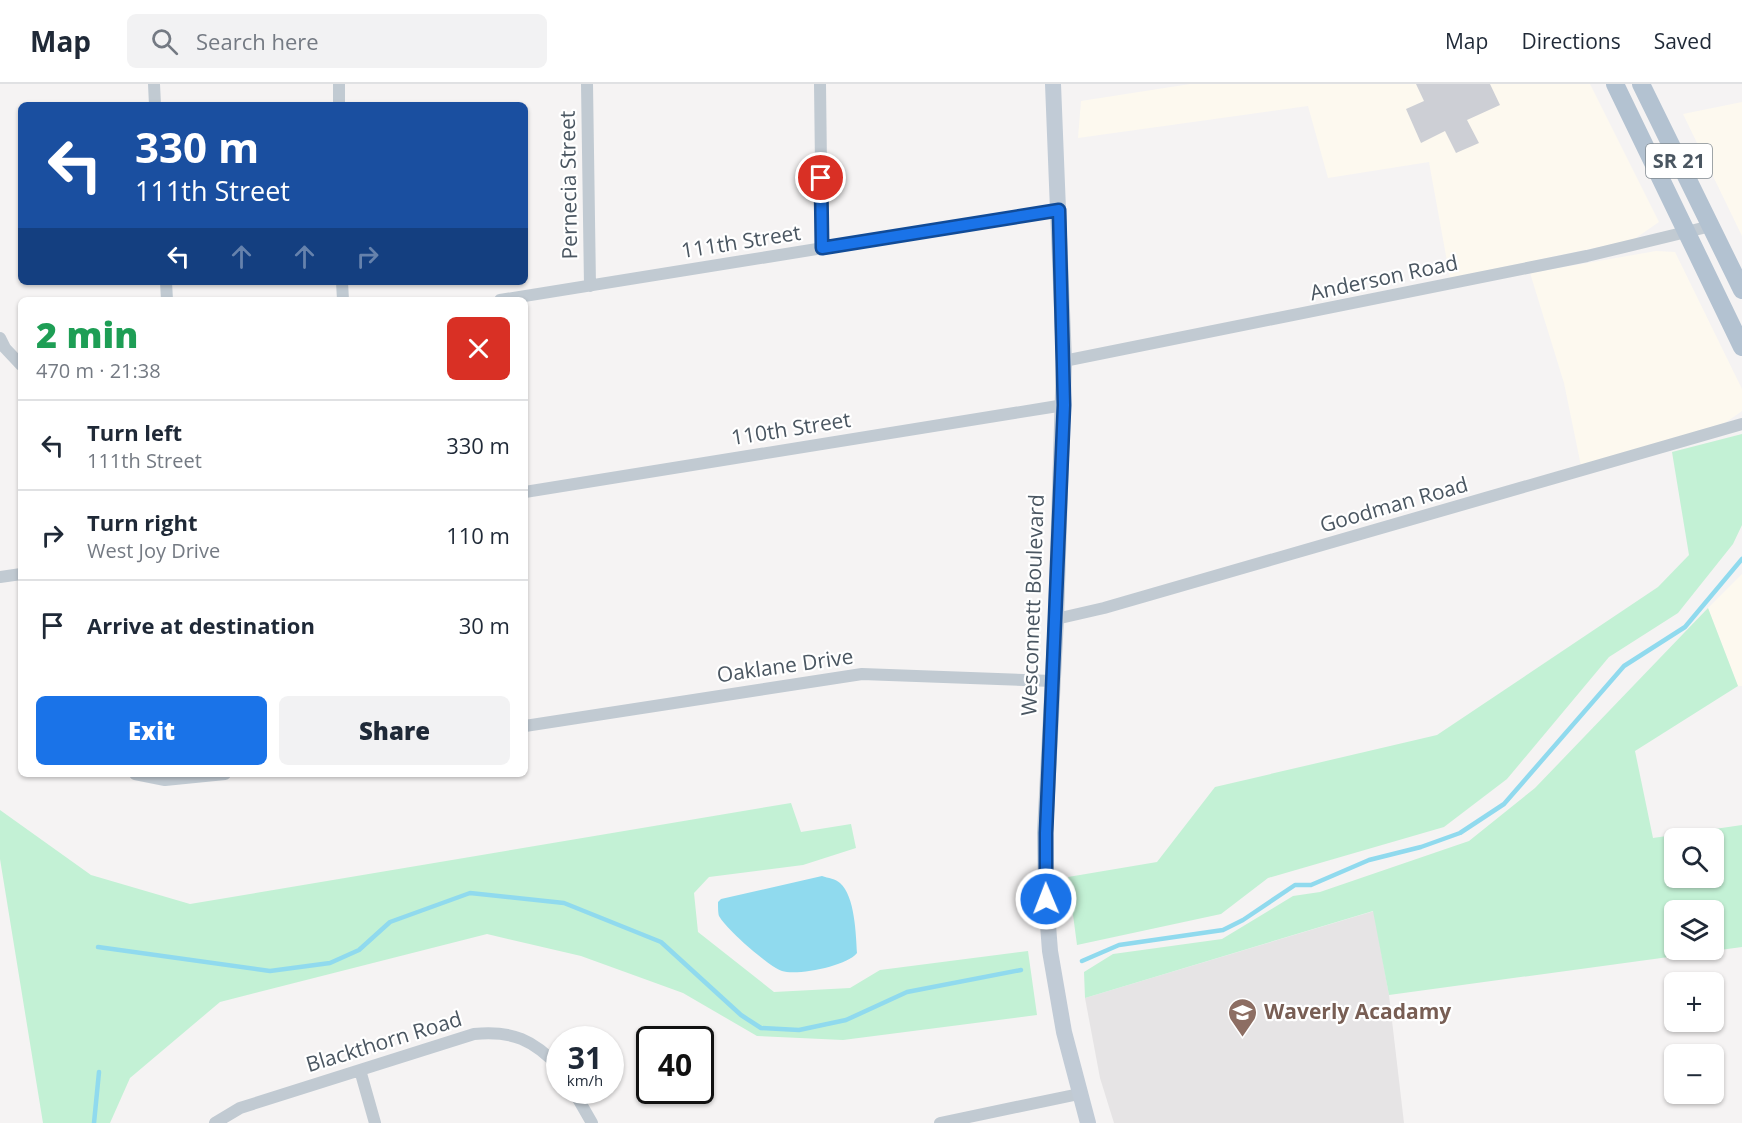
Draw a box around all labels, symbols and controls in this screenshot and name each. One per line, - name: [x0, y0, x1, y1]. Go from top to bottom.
- search box: [127, 14, 547, 68]
- text: Map: [30, 22, 91, 60]
- icon: search: [148, 25, 181, 58]
- text: Search here: [196, 26, 319, 56]
- text: Map: [1445, 27, 1488, 55]
- text: Directions: [1521, 27, 1621, 55]
- text: Saved: [1654, 27, 1712, 55]
- street label: Pernecia Street: [553, 110, 583, 260]
- text: 330 m: [135, 118, 259, 175]
- icon: left: [36, 126, 114, 204]
- road number: SR 21: [1646, 144, 1712, 178]
- pin: [795, 152, 846, 203]
- icon: arrive: [804, 161, 837, 194]
- text: 111th Street: [135, 172, 290, 209]
- street label: 111th Street: [679, 218, 803, 264]
- icon: left: [162, 240, 195, 273]
- icon: ahead: [225, 240, 258, 273]
- icon: ahead: [288, 240, 321, 273]
- icon: right: [351, 240, 384, 273]
- street label: Anderson Road: [1307, 248, 1460, 306]
- text: 2 min: [36, 310, 138, 359]
- button: close: [447, 317, 510, 380]
- text: 470 m · 21:38: [36, 357, 161, 384]
- street label: 110th Street: [729, 405, 853, 451]
- text: Turn left: [87, 417, 182, 447]
- icon: left: [36, 429, 69, 462]
- text: 330 m: [446, 430, 510, 460]
- text: 111th Street: [87, 447, 202, 474]
- street label: Goodman Road: [1316, 470, 1471, 539]
- street label: Wesconnett Boulevard: [1014, 494, 1050, 716]
- text: Turn right: [87, 507, 198, 537]
- icon: right: [36, 519, 69, 552]
- text: 110 m: [446, 520, 510, 550]
- text: West Joy Drive: [87, 537, 220, 564]
- icon: arrive: [36, 609, 69, 642]
- text: Arrive at destination: [87, 610, 315, 640]
- text: 30 m: [459, 610, 510, 640]
- street label: Oaklane Drive: [715, 642, 855, 688]
- button: Exit: [36, 696, 267, 765]
- button: Share: [279, 696, 510, 765]
- map controls: [1664, 828, 1724, 1104]
- button: search: [1664, 828, 1724, 888]
- position arrow: [1014, 867, 1078, 931]
- button: layers: [1664, 900, 1724, 960]
- button: +: [1664, 972, 1724, 1032]
- school or university icon: Waverly Acadamy: [1227, 996, 1259, 1038]
- place label: Waverly Acadamy: [1264, 997, 1451, 1025]
- street label: Blackthorn Road: [302, 1004, 465, 1078]
- speed limit sign: 40: [636, 1026, 714, 1104]
- text: 31: [568, 1037, 602, 1078]
- button: −: [1664, 1044, 1724, 1104]
- text: km/h: [567, 1070, 603, 1090]

